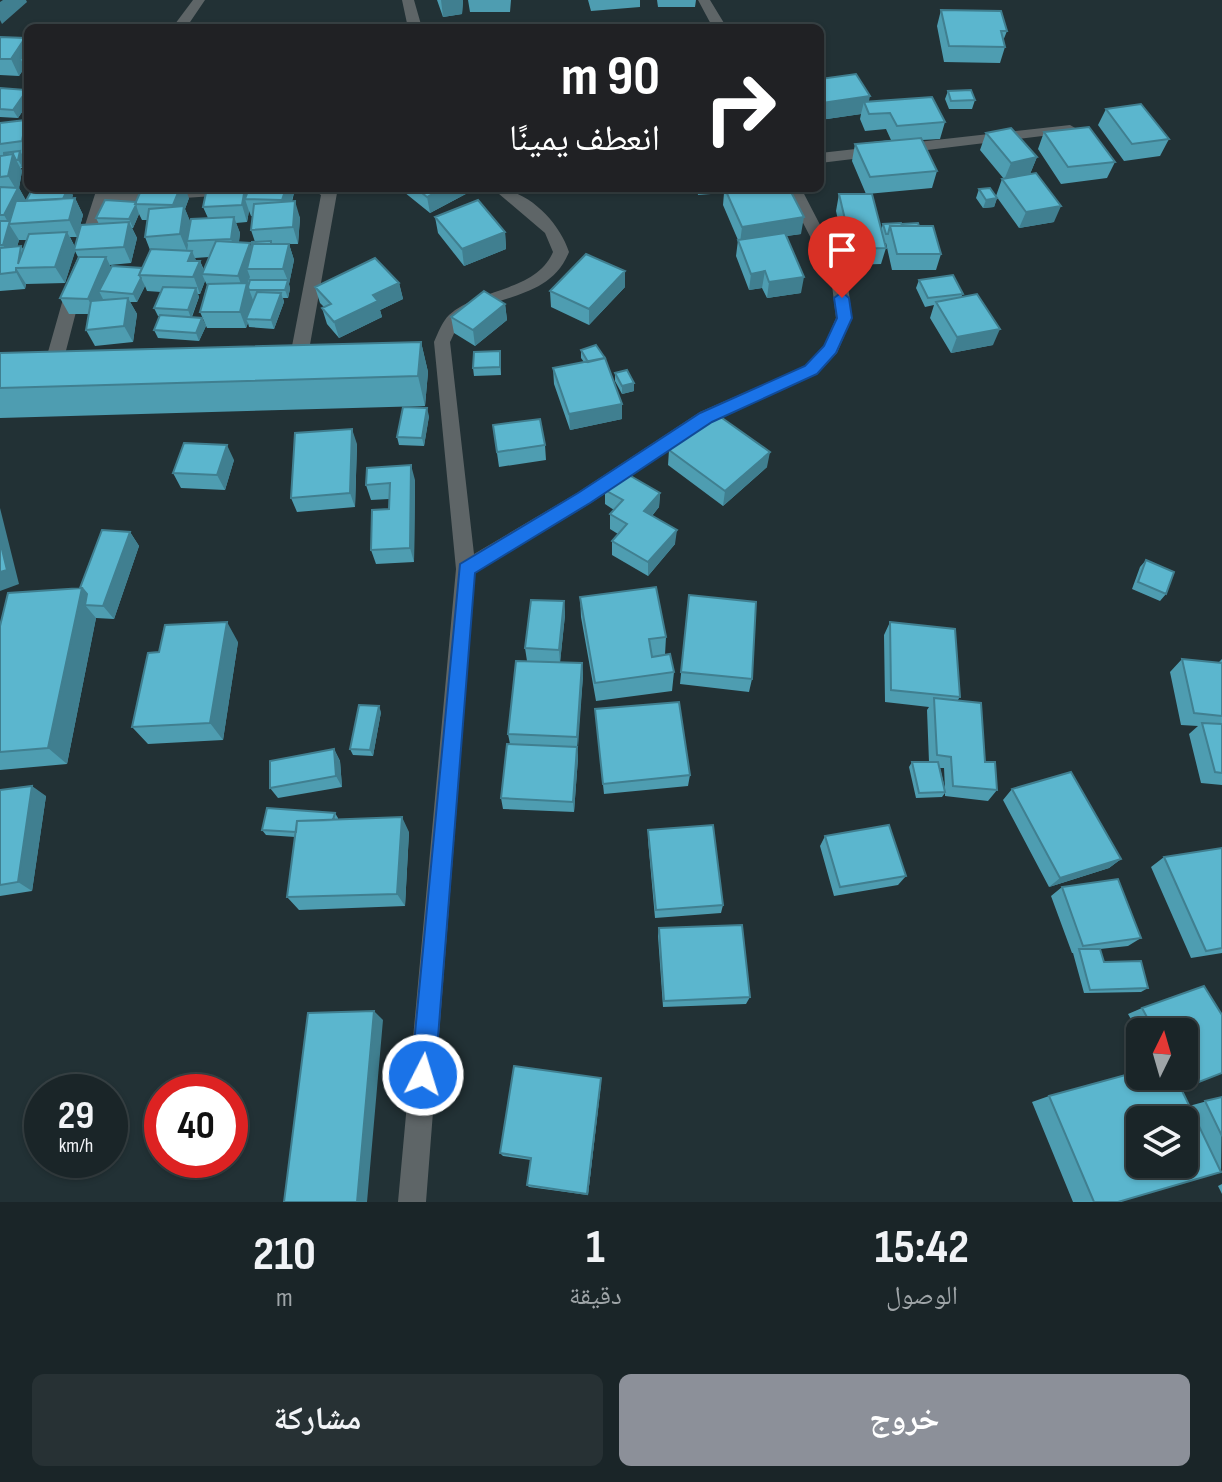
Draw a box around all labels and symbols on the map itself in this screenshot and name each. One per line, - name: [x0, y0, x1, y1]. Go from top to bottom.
- pin: [808, 216, 876, 298]
- north arrow: [1126, 1018, 1198, 1090]
- position arrow: [381, 1033, 465, 1117]
- speed limit sign: 40: [144, 1074, 248, 1178]

